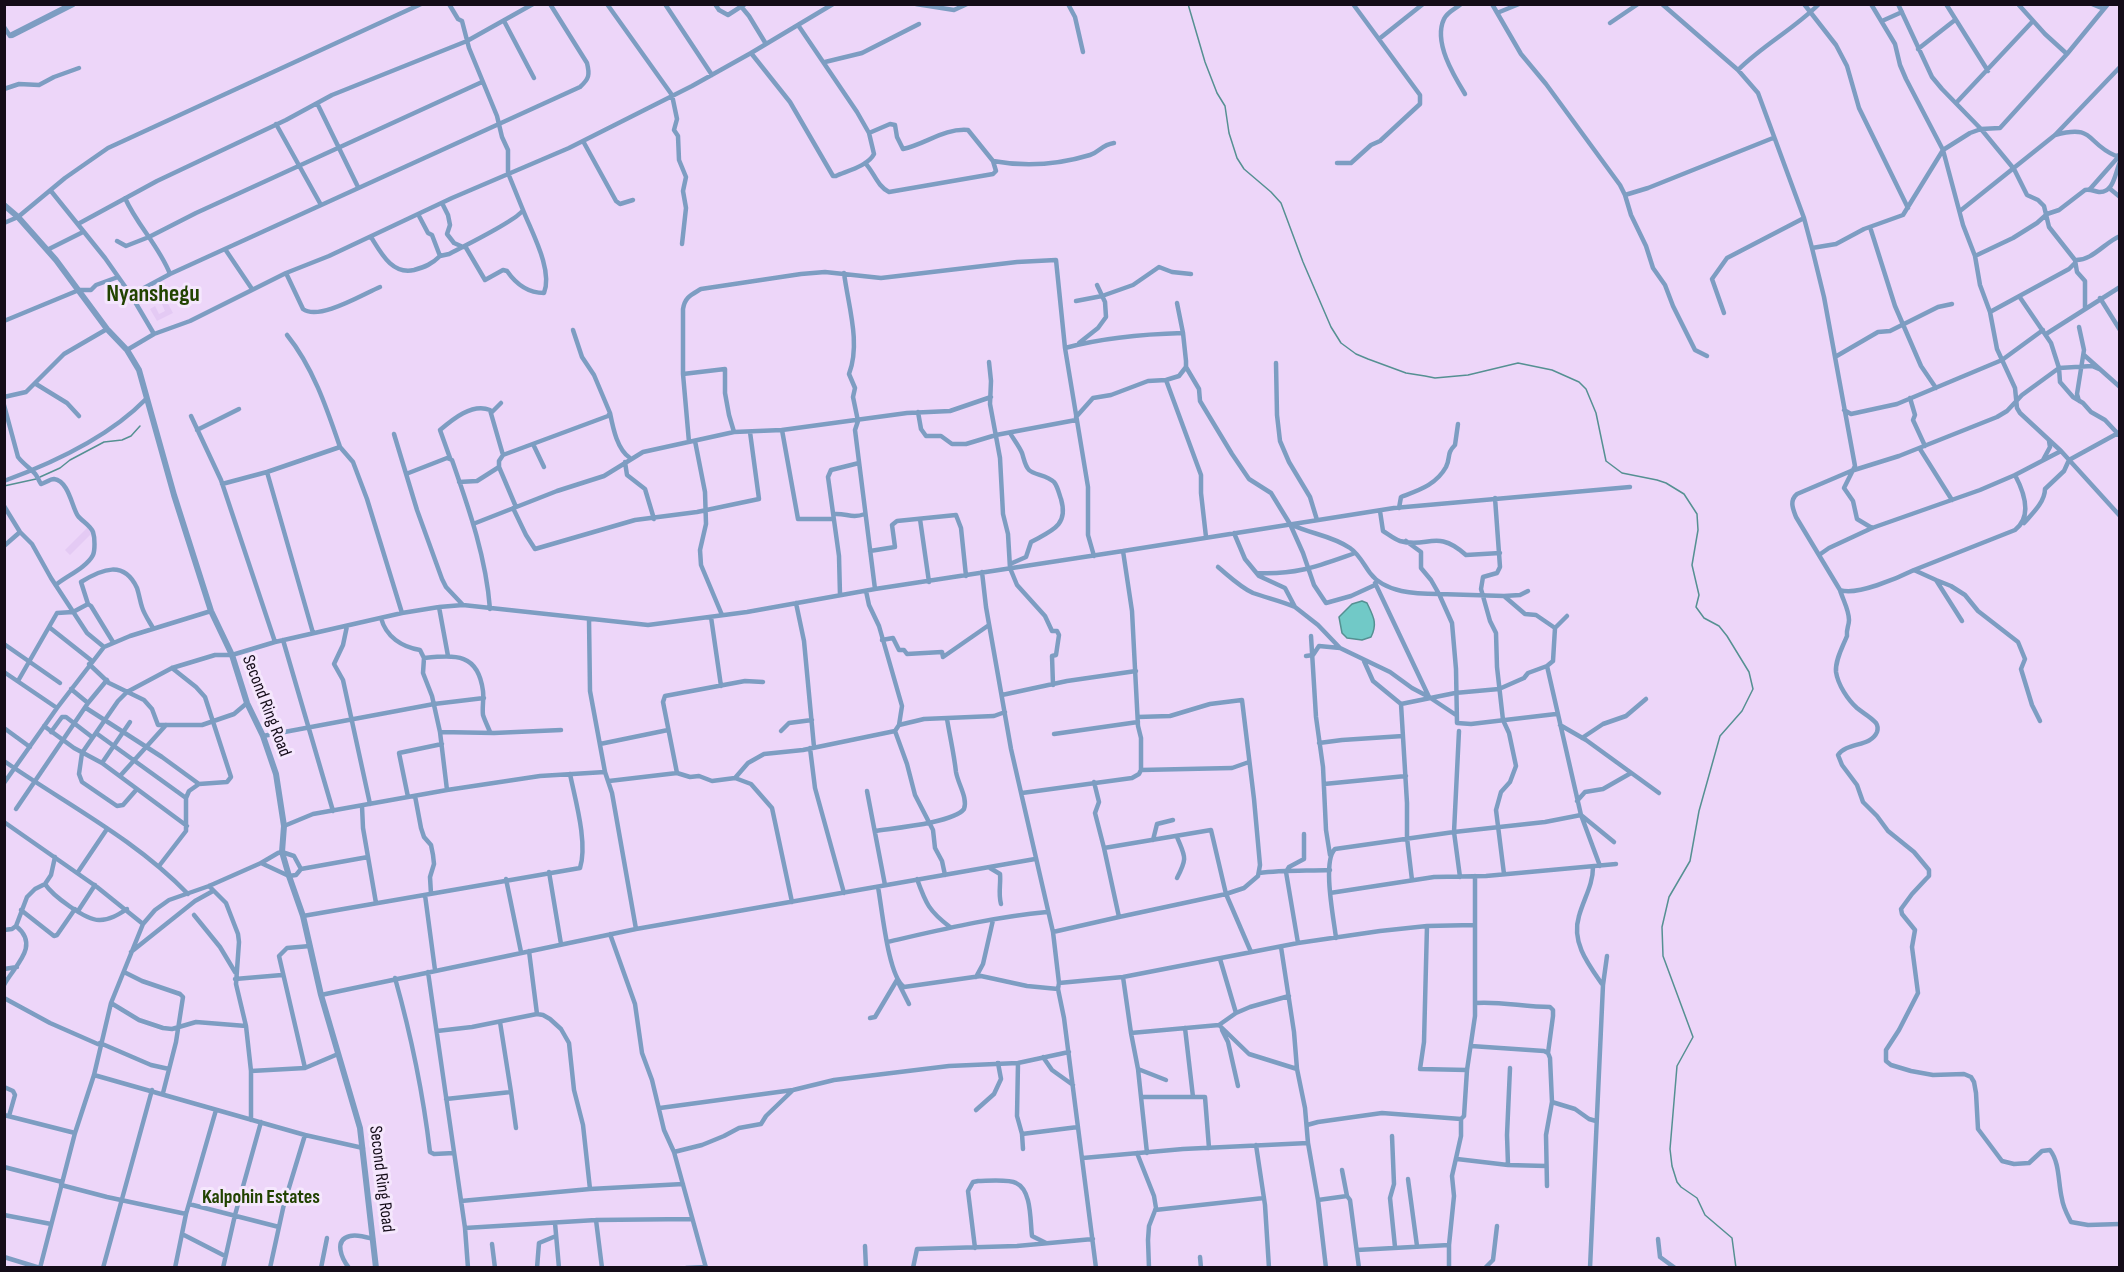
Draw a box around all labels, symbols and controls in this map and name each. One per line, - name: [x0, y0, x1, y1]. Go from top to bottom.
- district label: Nyanshegu: [106, 281, 200, 309]
- street label: Second Ring Road: [237, 652, 295, 760]
- street label: Second Ring Road: [364, 1125, 398, 1233]
- district label: Kalpohin Estates: [202, 1186, 320, 1210]

